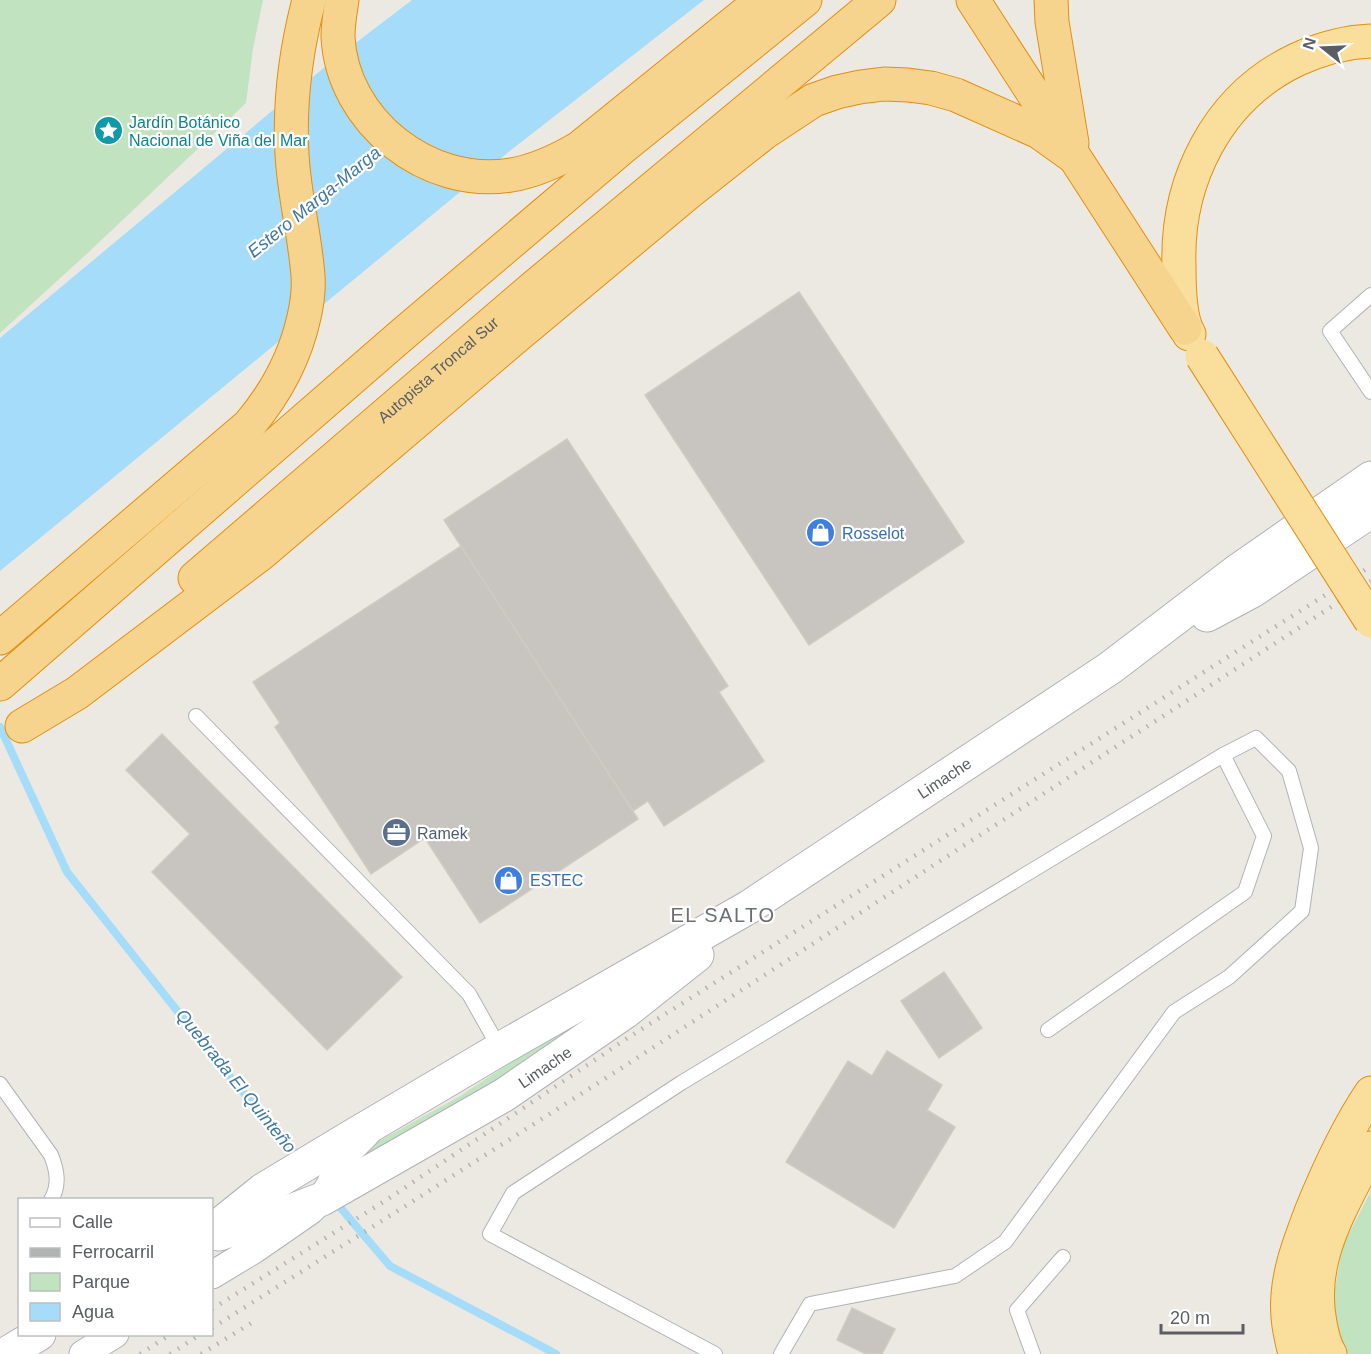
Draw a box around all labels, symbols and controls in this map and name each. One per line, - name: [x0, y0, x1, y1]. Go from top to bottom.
- north arrow: [1293, 18, 1353, 78]
- text: N: [1299, 35, 1319, 52]
- place label: Jardín Botánico Nacional de Viña del Mar: [129, 114, 308, 149]
- place icon: Jardín Botánico Nacional de Viña del Mar: [92, 115, 124, 147]
- water label: Estero Marga-Marga: [244, 142, 384, 262]
- street label: Autopista Troncal Sur: [374, 313, 502, 426]
- shop icon: Rosselot: [805, 517, 837, 549]
- place label: Rosselot: [842, 525, 905, 542]
- street label: Limache: [914, 754, 974, 802]
- office icon: Ramek: [380, 817, 412, 849]
- place label: Ramek: [417, 825, 469, 842]
- shop icon: ESTEC: [493, 864, 525, 896]
- place label: ESTEC: [530, 872, 583, 889]
- district label: EL SALTO: [670, 904, 776, 926]
- water label: Quebrada El Quinteño: [172, 1005, 300, 1157]
- street label: Limache: [515, 1043, 575, 1091]
- legend: [18, 1198, 213, 1336]
- text: Calle: [72, 1212, 113, 1232]
- text: Ferrocarril: [72, 1242, 154, 1262]
- text: Parque: [72, 1272, 130, 1292]
- scale bar: [1161, 1297, 1244, 1335]
- text: Agua: [72, 1302, 115, 1322]
- text: 20 m: [1170, 1308, 1210, 1328]

